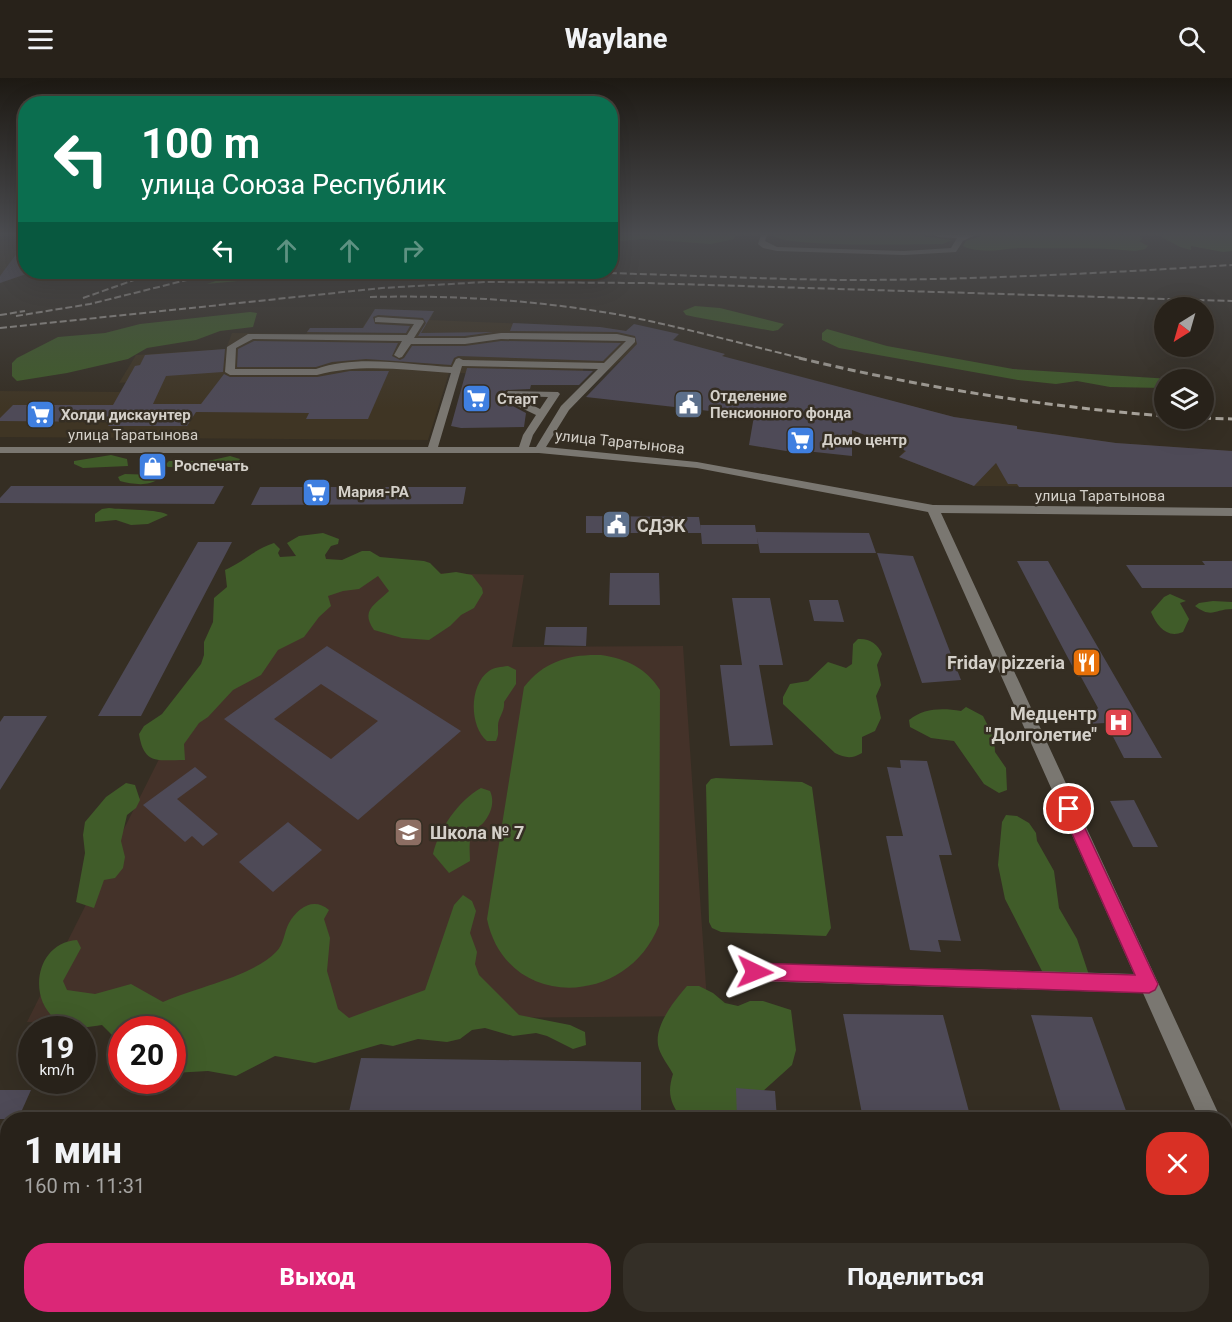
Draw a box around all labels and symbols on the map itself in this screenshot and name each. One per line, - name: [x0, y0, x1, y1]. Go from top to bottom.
- north arrow: [1154, 297, 1214, 357]
- supermarket icon: Старт: [460, 383, 492, 415]
- place label: Отделение Пенсионного фонда: [710, 387, 851, 422]
- public building icon: Отделение Пенсионного фонда: [673, 389, 705, 421]
- place label: Старт: [497, 390, 538, 408]
- supermarket icon: Холди дискаунтер: [24, 399, 56, 431]
- place label: Холди дискаунтер: [61, 406, 191, 424]
- supermarket icon: Домо центр: [785, 424, 817, 456]
- street label: улица Таратынова: [68, 426, 198, 444]
- street label: улица Таратынова: [554, 426, 686, 458]
- place label: Домо центр: [822, 431, 907, 449]
- shop icon: Роспечать: [137, 450, 169, 482]
- place label: Роспечать: [174, 457, 249, 475]
- supermarket icon: Мария-РА: [301, 476, 333, 508]
- place label: Мария-РА: [338, 483, 410, 501]
- street label: улица Таратынова: [1035, 487, 1165, 505]
- public building icon: СДЭК: [600, 509, 632, 541]
- place label: СДЭК: [637, 515, 686, 536]
- restaurant icon: Friday pizzeria: [1070, 646, 1102, 678]
- place label: Friday pizzeria: [947, 652, 1065, 673]
- place label: Медцентр "Долголетие": [986, 703, 1097, 745]
- hospital icon: Медцентр "Долголетие": [1102, 707, 1134, 739]
- pin: [1043, 783, 1094, 834]
- school or university icon: Школа № 7: [393, 816, 425, 848]
- place label: Школа № 7: [430, 822, 524, 843]
- position arrow: [723, 940, 787, 1004]
- speed limit sign: 20: [108, 1016, 186, 1094]

